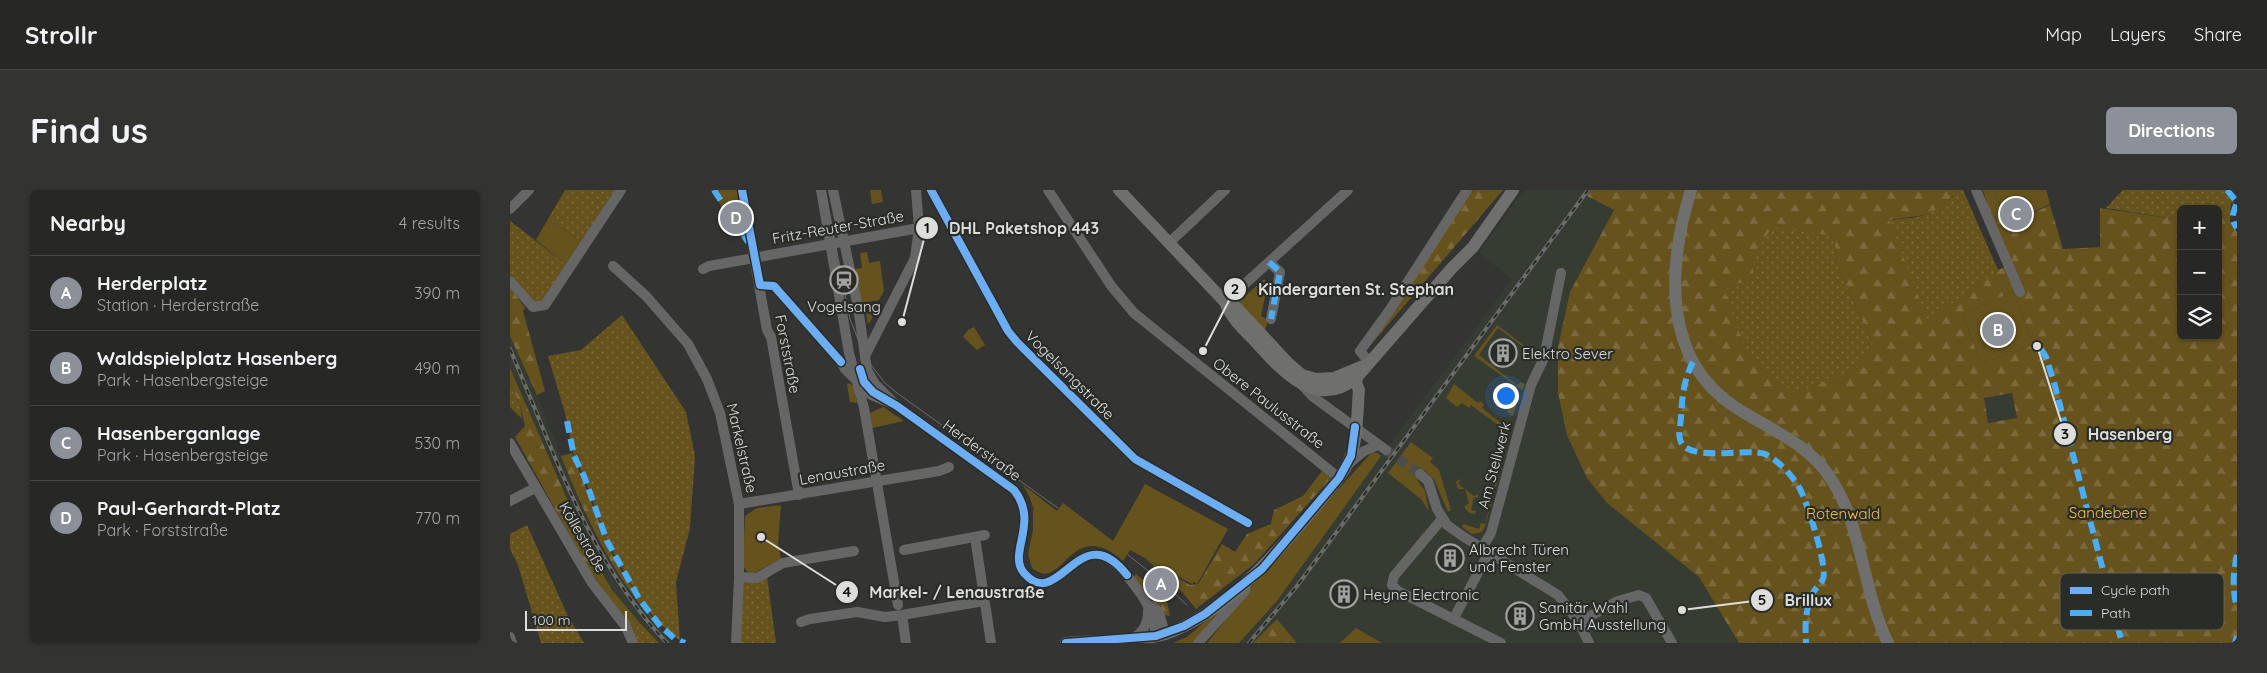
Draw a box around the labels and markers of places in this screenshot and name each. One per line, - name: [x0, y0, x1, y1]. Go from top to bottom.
- pin: C: [2000, 195, 2032, 233]
- pin: D: [720, 199, 752, 237]
- callout: DHL Paketshop 443: [914, 213, 1109, 244]
- station icon: Vogelsang: [829, 265, 859, 295]
- callout: Kindergarten St. Stephan: [1223, 273, 1464, 304]
- place label: Vogelsang: [807, 297, 881, 316]
- pin: B: [1982, 311, 2014, 349]
- building icon: Elektro Sever: [1488, 338, 1518, 368]
- place label: Elektro Sever: [1522, 344, 1613, 363]
- callout: Hasenberg: [2053, 419, 2182, 450]
- place label: Albrecht Türen und Fenster: [1469, 540, 1569, 576]
- building icon: Albrecht Türen und Fenster: [1435, 543, 1465, 573]
- pin: A: [1145, 565, 1177, 603]
- callout: Markel- / Lenaustraße: [834, 577, 1054, 608]
- building icon: Heyne Electronic: [1329, 579, 1359, 609]
- callout: Brillux: [1749, 584, 1841, 615]
- place label: Heyne Electronic: [1363, 585, 1479, 604]
- place label: Sanitär Wahl GmbH Ausstellung: [1539, 598, 1666, 634]
- building icon: Sanitär Wahl GmbH Ausstellung: [1505, 601, 1535, 631]

